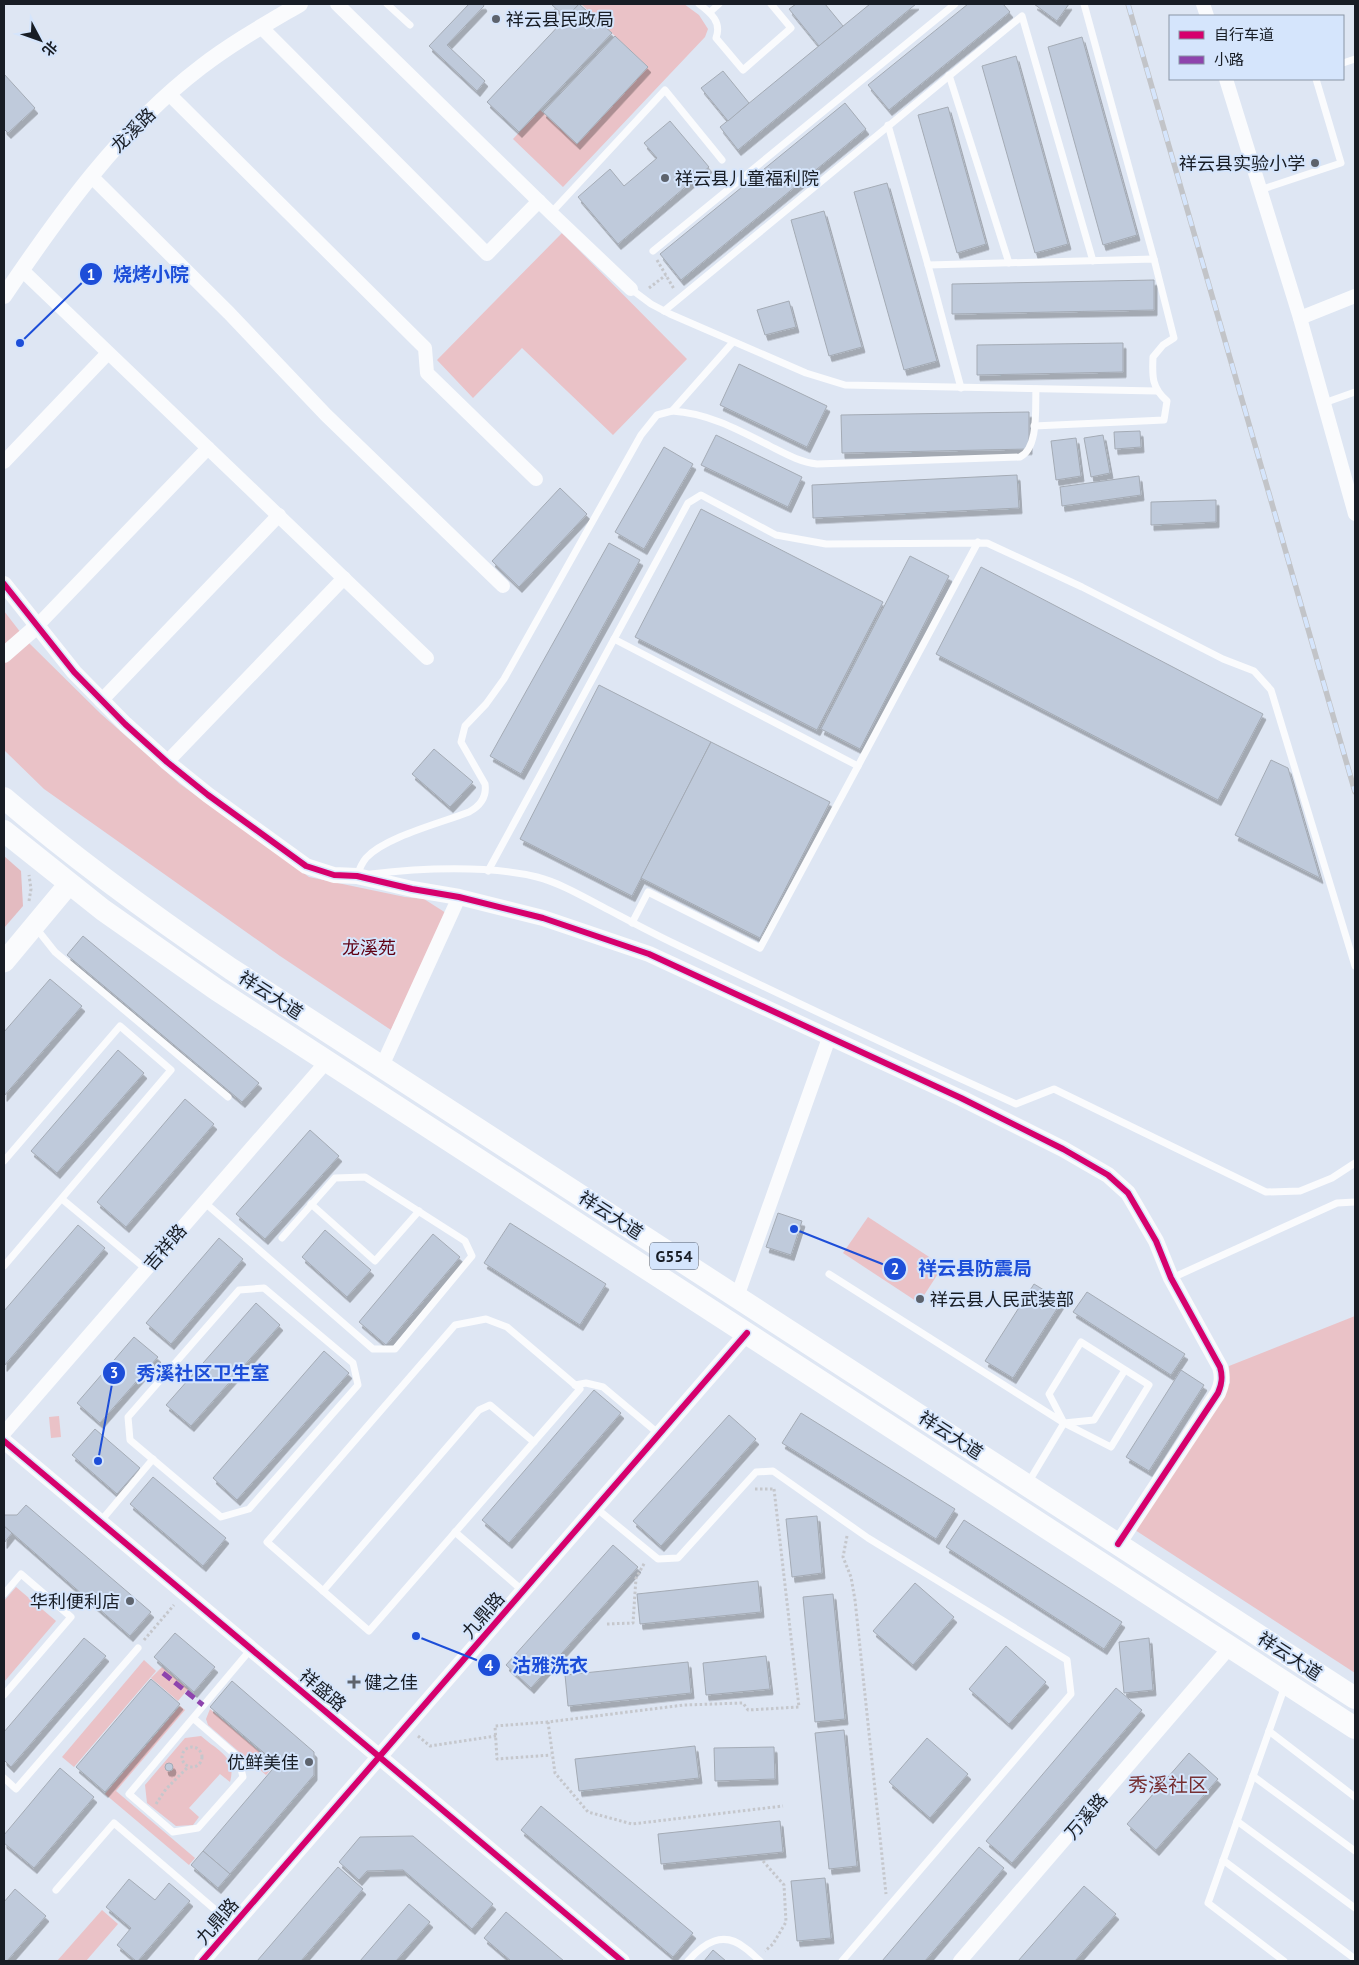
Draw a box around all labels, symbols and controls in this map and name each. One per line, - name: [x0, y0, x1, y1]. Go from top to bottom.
- place label: 祥云县民政局: [506, 8, 614, 31]
- marker: 祥云县民政局: [490, 13, 502, 25]
- north arrow: [15, 15, 65, 65]
- legend: [1169, 15, 1344, 80]
- text: 自行车道: [1214, 25, 1274, 44]
- text: 北: [38, 37, 61, 60]
- text: 小路: [1214, 50, 1244, 69]
- street label: 龙溪路: [106, 103, 160, 157]
- place label: 祥云县实验小学: [1179, 152, 1305, 175]
- marker: 祥云县实验小学: [1309, 157, 1321, 169]
- place label: 祥云县儿童福利院: [675, 167, 819, 190]
- marker: 祥云县儿童福利院: [659, 172, 671, 184]
- callout: 烧烤小院: [78, 257, 199, 291]
- text: 烧烤小院: [113, 262, 189, 286]
- text: 1: [87, 265, 95, 284]
- park label: 龙溪苑: [342, 936, 396, 959]
- street label: 祥云大道: [235, 966, 307, 1024]
- street label: 祥云大道: [575, 1186, 647, 1244]
- street label: 吉祥路: [139, 1219, 191, 1275]
- road number: G554: [650, 1242, 698, 1270]
- callout: 祥云县防震局: [883, 1252, 1042, 1286]
- text: 祥云县防震局: [918, 1256, 1032, 1280]
- text: 2: [891, 1259, 899, 1278]
- place label: 祥云县人民武装部: [930, 1288, 1074, 1311]
- marker: 祥云县人民武装部: [914, 1293, 926, 1305]
- callout: 秀溪社区卫生室: [102, 1356, 280, 1390]
- text: 秀溪社区卫生室: [136, 1361, 270, 1385]
- text: 3: [110, 1363, 118, 1382]
- street label: 祥云大道: [915, 1406, 987, 1464]
- street label: 九鼎路: [457, 1587, 509, 1643]
- place label: 华利便利店: [30, 1590, 120, 1613]
- marker: 华利便利店: [124, 1595, 136, 1607]
- street label: 祥云大道: [1254, 1627, 1326, 1685]
- callout: 沽雅洗衣: [477, 1648, 598, 1682]
- text: 沽雅洗衣: [512, 1653, 588, 1677]
- text: 4: [485, 1656, 494, 1675]
- street label: 祥盛路: [295, 1664, 351, 1716]
- place label: 健之佳: [364, 1671, 418, 1694]
- marker: 健之佳: [348, 1676, 360, 1688]
- place label: 优鲜美佳: [227, 1751, 299, 1774]
- marker: 优鲜美佳: [303, 1756, 315, 1768]
- district label: 秀溪社区: [1128, 1772, 1208, 1798]
- street label: 万溪路: [1060, 1788, 1112, 1844]
- street label: 九鼎路: [191, 1893, 243, 1949]

